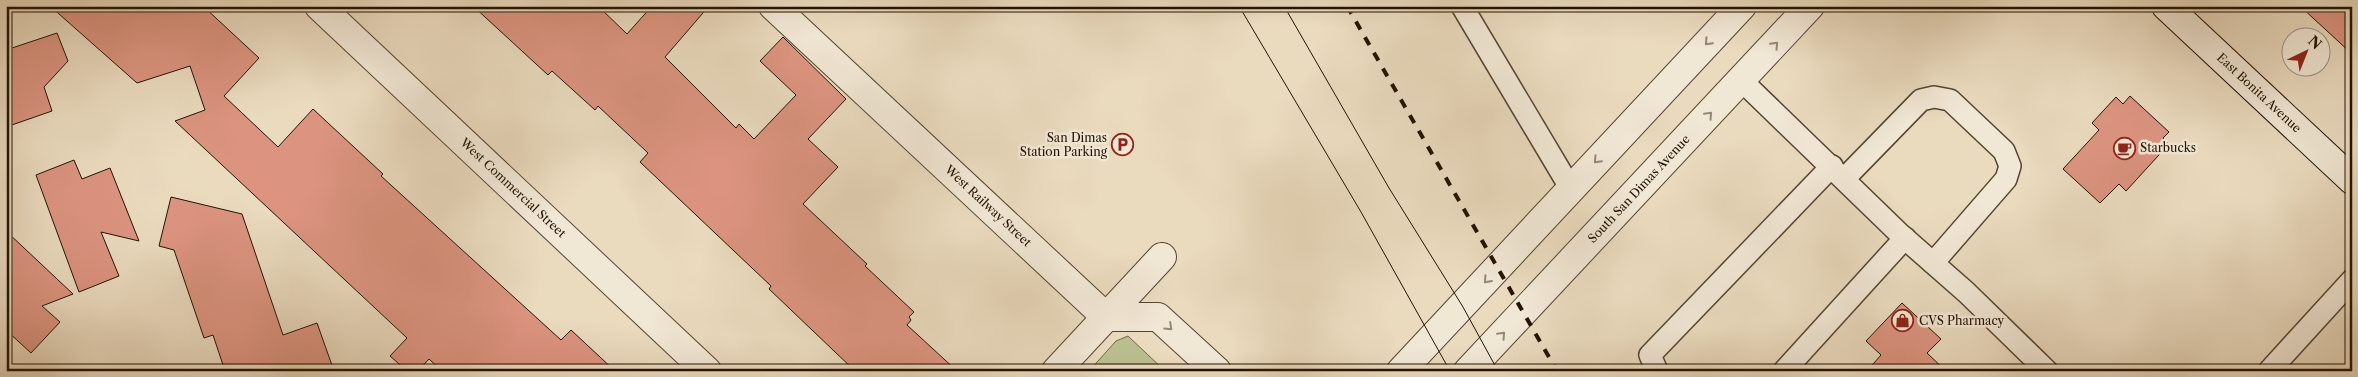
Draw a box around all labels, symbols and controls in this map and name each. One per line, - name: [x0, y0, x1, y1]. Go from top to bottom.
- north arrow: [2280, 28, 2330, 78]
- text: N: [2304, 32, 2325, 53]
- one-way arrow: [1705, 36, 1714, 45]
- one-way arrow: [1769, 41, 1778, 50]
- street label: East Bonita Avenue: [2214, 50, 2305, 136]
- one-way arrow: [1703, 111, 1712, 120]
- place label: San Dimas Station Parking: [1020, 130, 1108, 159]
- street label: South San Dimas Avenue: [1585, 131, 1693, 246]
- parking icon: San Dimas Station Parking: [1111, 133, 1135, 157]
- street label: West Commercial Street: [457, 134, 570, 241]
- cafe icon: Starbucks: [2112, 136, 2136, 160]
- place label: Starbucks: [2140, 140, 2196, 155]
- one-way arrow: [1594, 155, 1603, 164]
- street label: West Railway Street: [941, 161, 1035, 250]
- one-way arrow: [1484, 275, 1493, 284]
- shop icon: CVS Pharmacy: [1891, 309, 1915, 333]
- place label: CVS Pharmacy: [1919, 313, 2005, 328]
- one-way arrow: [1163, 321, 1172, 330]
- one-way arrow: [1496, 332, 1505, 341]

